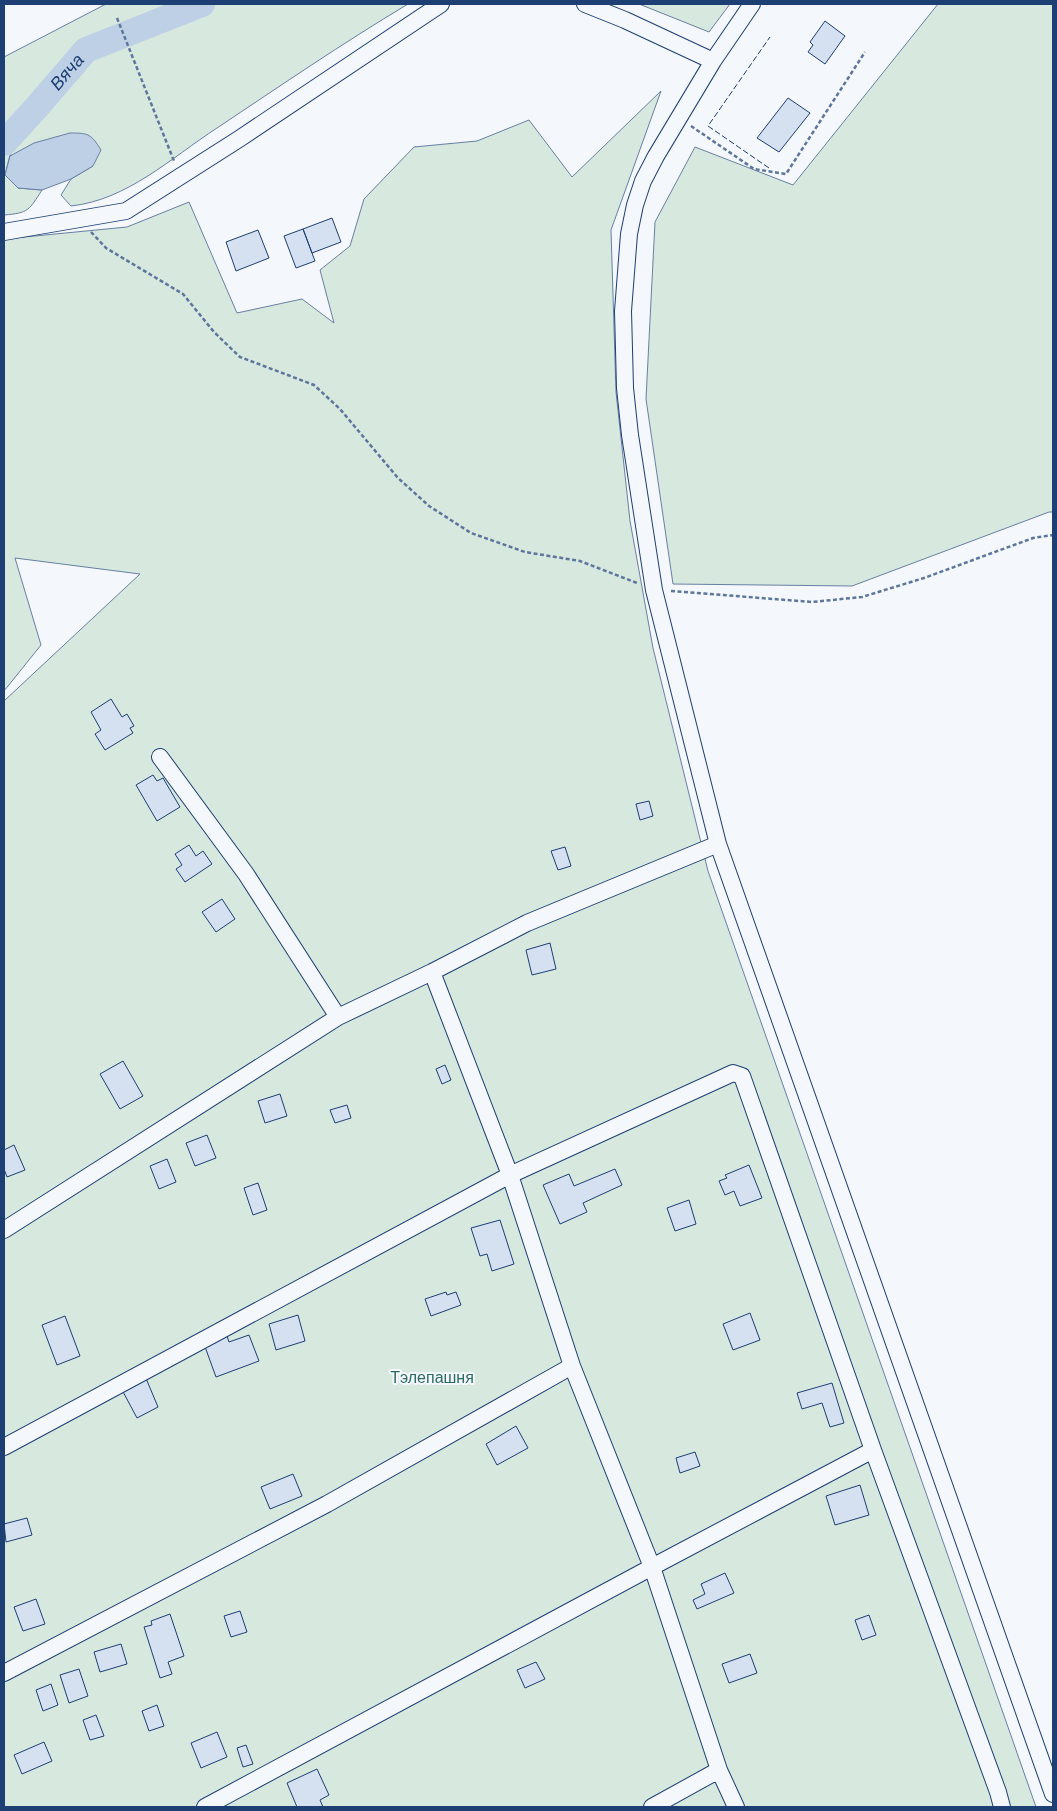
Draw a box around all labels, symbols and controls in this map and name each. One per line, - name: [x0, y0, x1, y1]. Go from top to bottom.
- water label: Вяча: [46, 50, 88, 94]
- park label: Тэлепашня: [390, 1369, 474, 1386]

